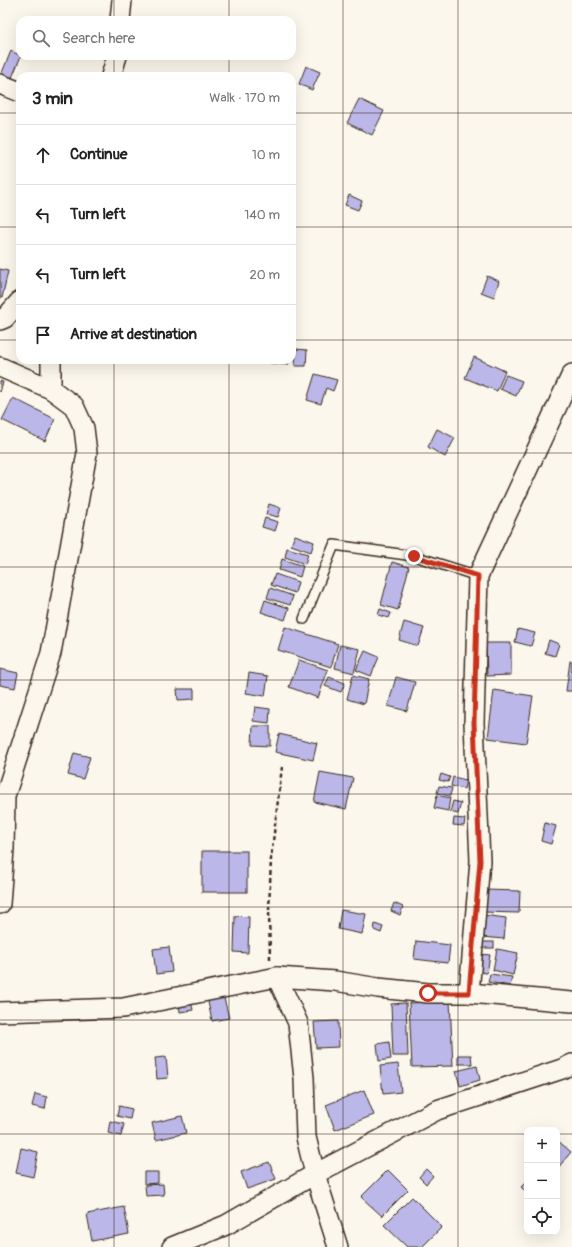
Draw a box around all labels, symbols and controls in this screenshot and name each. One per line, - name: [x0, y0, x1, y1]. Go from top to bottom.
- search box: [16, 16, 296, 60]
- icon: search: [30, 27, 52, 49]
- text: Search here: [62, 29, 135, 48]
- text: 3 min: [32, 88, 73, 109]
- text: Walk · 170 m: [209, 90, 280, 106]
- icon: ahead: [32, 144, 54, 166]
- text: Continue: [70, 145, 128, 164]
- text: 10 m: [252, 147, 280, 163]
- icon: left: [32, 204, 54, 226]
- text: Turn left: [70, 205, 126, 224]
- text: 140 m: [244, 207, 280, 223]
- icon: left: [32, 264, 54, 286]
- text: Turn left: [70, 265, 126, 284]
- text: 20 m: [249, 267, 280, 283]
- icon: arrive: [32, 324, 54, 346]
- text: Arrive at destination: [70, 325, 197, 344]
- route end: [405, 547, 423, 565]
- route start: [419, 984, 437, 1002]
- map controls: [524, 1127, 560, 1235]
- button: +: [524, 1127, 560, 1163]
- button: −: [524, 1163, 560, 1199]
- button: locate: [524, 1199, 560, 1235]

